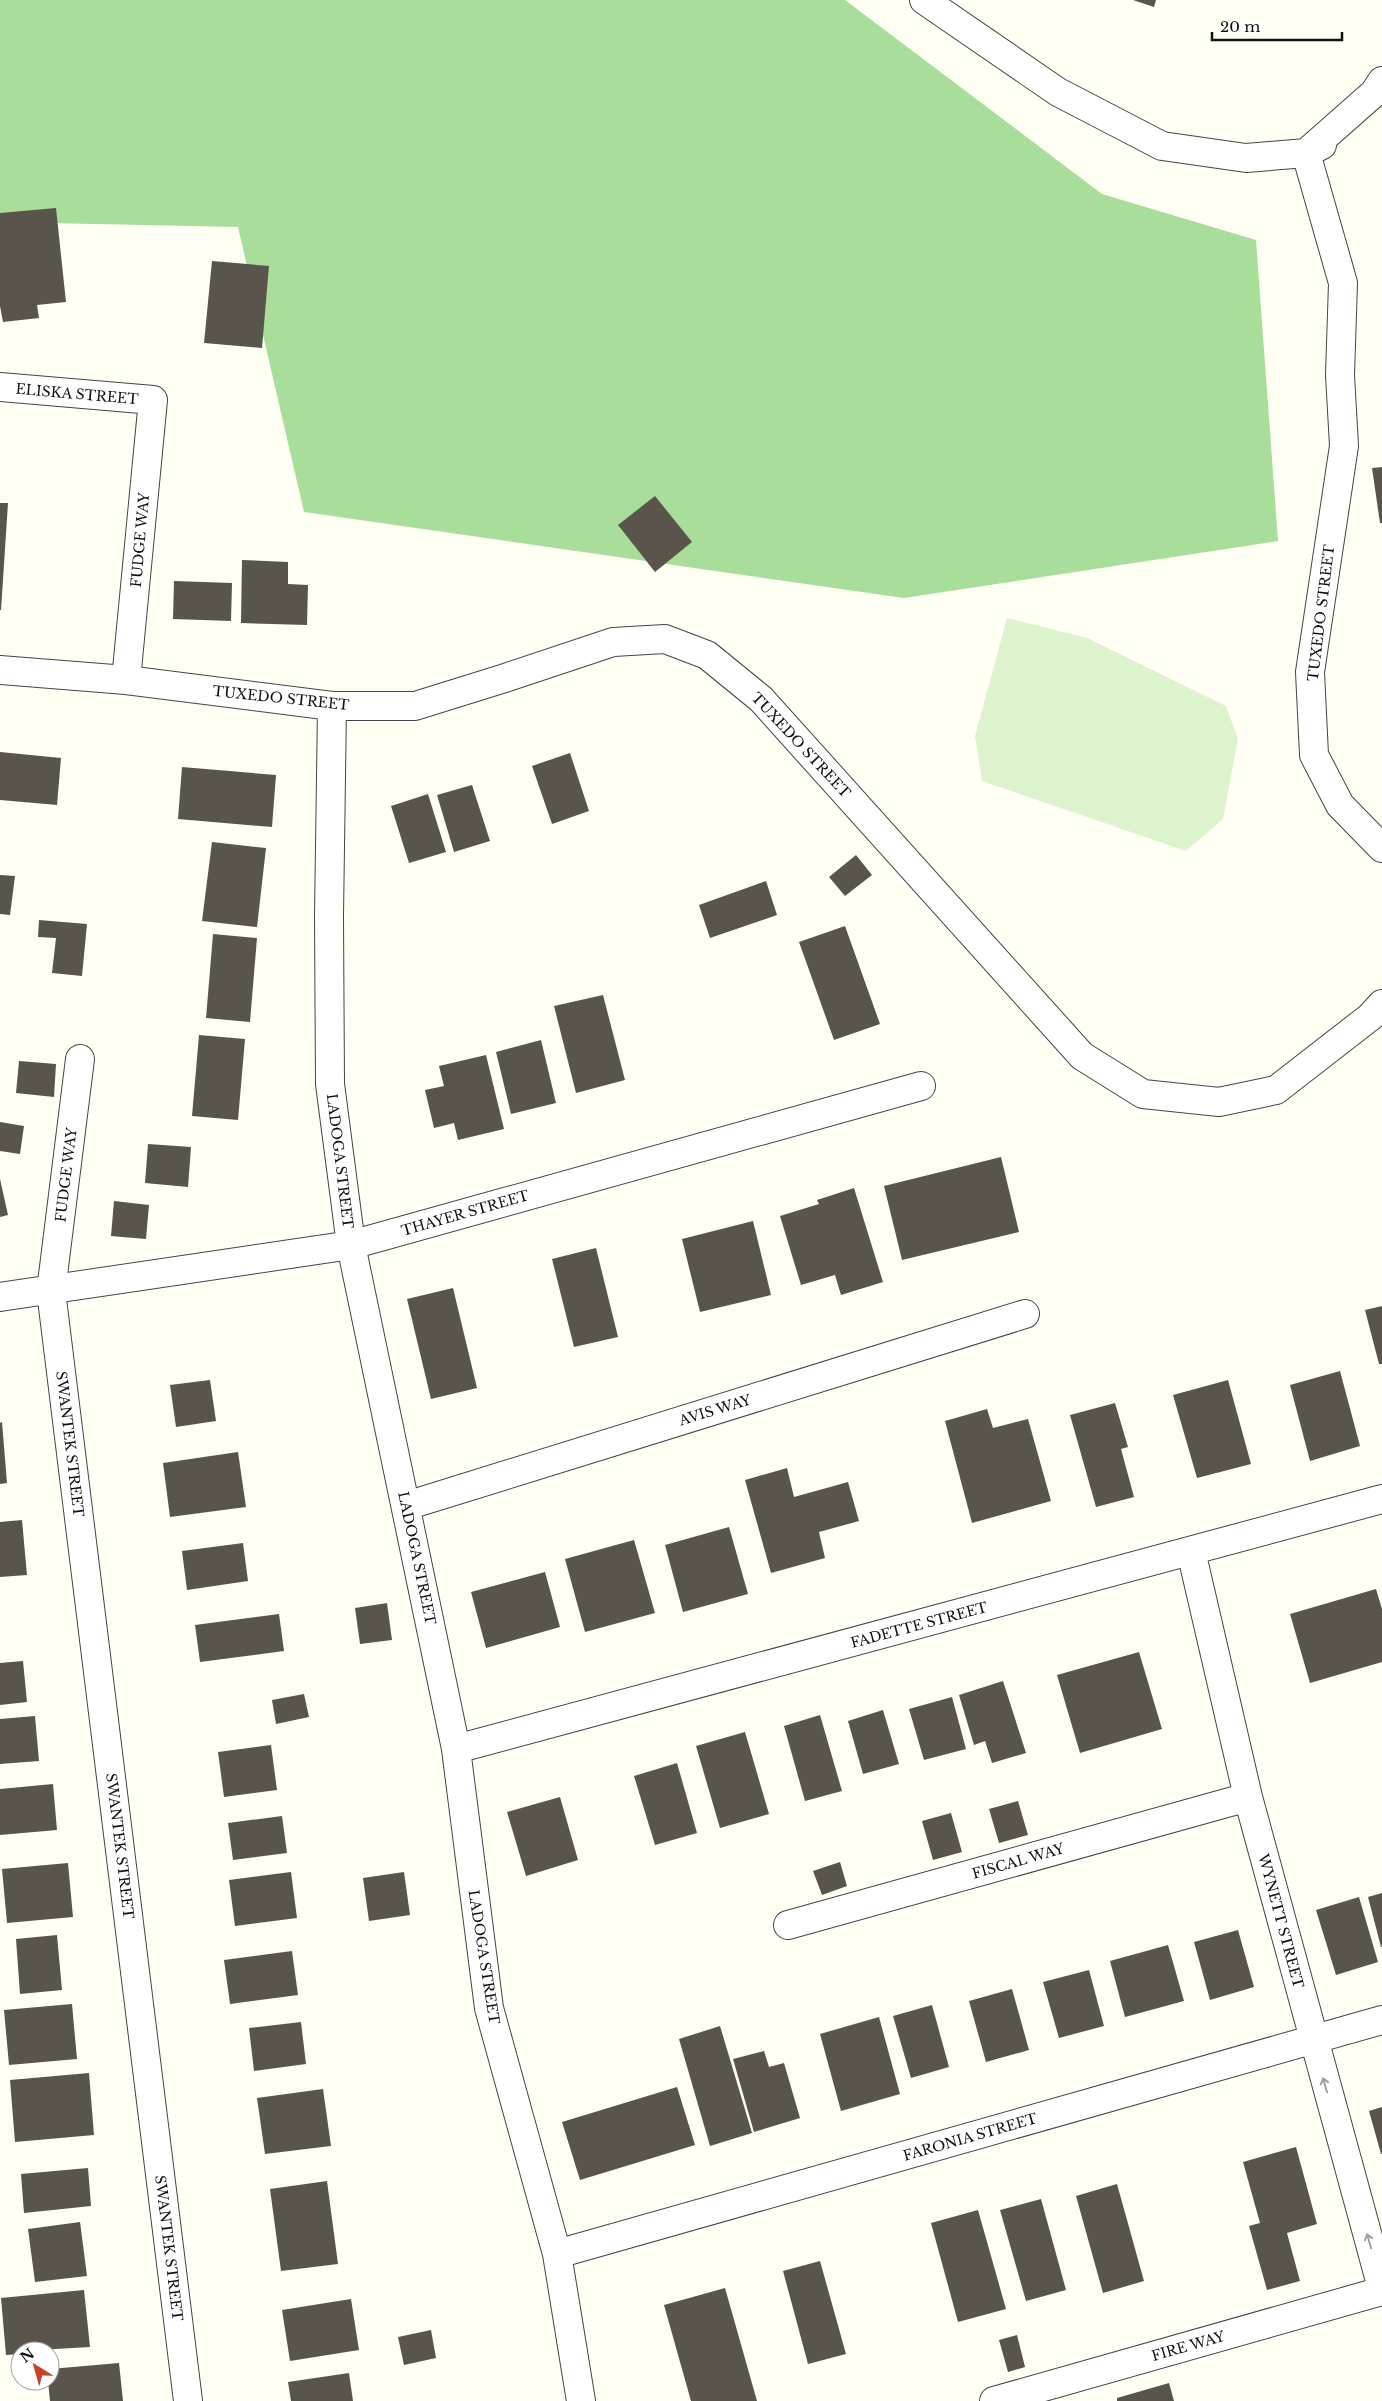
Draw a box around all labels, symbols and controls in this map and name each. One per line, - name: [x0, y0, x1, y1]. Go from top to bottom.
- scale bar: [1212, 10, 1342, 42]
- text: 20 m: [1220, 17, 1260, 36]
- street label: ELISKA STREET: [15, 380, 139, 408]
- street label: FUDGE WAY: [127, 491, 153, 588]
- street label: TUXEDO STREET: [1304, 544, 1338, 682]
- street label: TUXEDO STREET: [212, 682, 350, 714]
- street label: TUXEDO STREET: [748, 689, 854, 801]
- street label: LADOGA STREET: [323, 1093, 357, 1229]
- street label: FUDGE WAY: [51, 1126, 81, 1223]
- street label: THAYER STREET: [399, 1186, 531, 1240]
- street label: SWANTEK STREET: [52, 1370, 88, 1518]
- street label: AVIS WAY: [676, 1390, 754, 1430]
- street label: LADOGA STREET: [394, 1490, 440, 1626]
- street label: FADETTE STREET: [849, 1598, 989, 1652]
- street label: SWANTEK STREET: [102, 1772, 138, 1920]
- street label: FISCAL WAY: [970, 1839, 1067, 1883]
- street label: WYNETT STREET: [1254, 1851, 1308, 1990]
- street label: LADOGA STREET: [465, 1889, 503, 2025]
- one-way arrow: [1320, 2077, 1330, 2093]
- street label: FARONIA STREET: [901, 2109, 1039, 2165]
- street label: SWANTEK STREET: [151, 2174, 187, 2322]
- one-way arrow: [1364, 2234, 1373, 2250]
- street label: FIRE WAY: [1149, 2327, 1227, 2365]
- north arrow: [10, 2341, 60, 2391]
- text: N: [17, 2344, 38, 2367]

